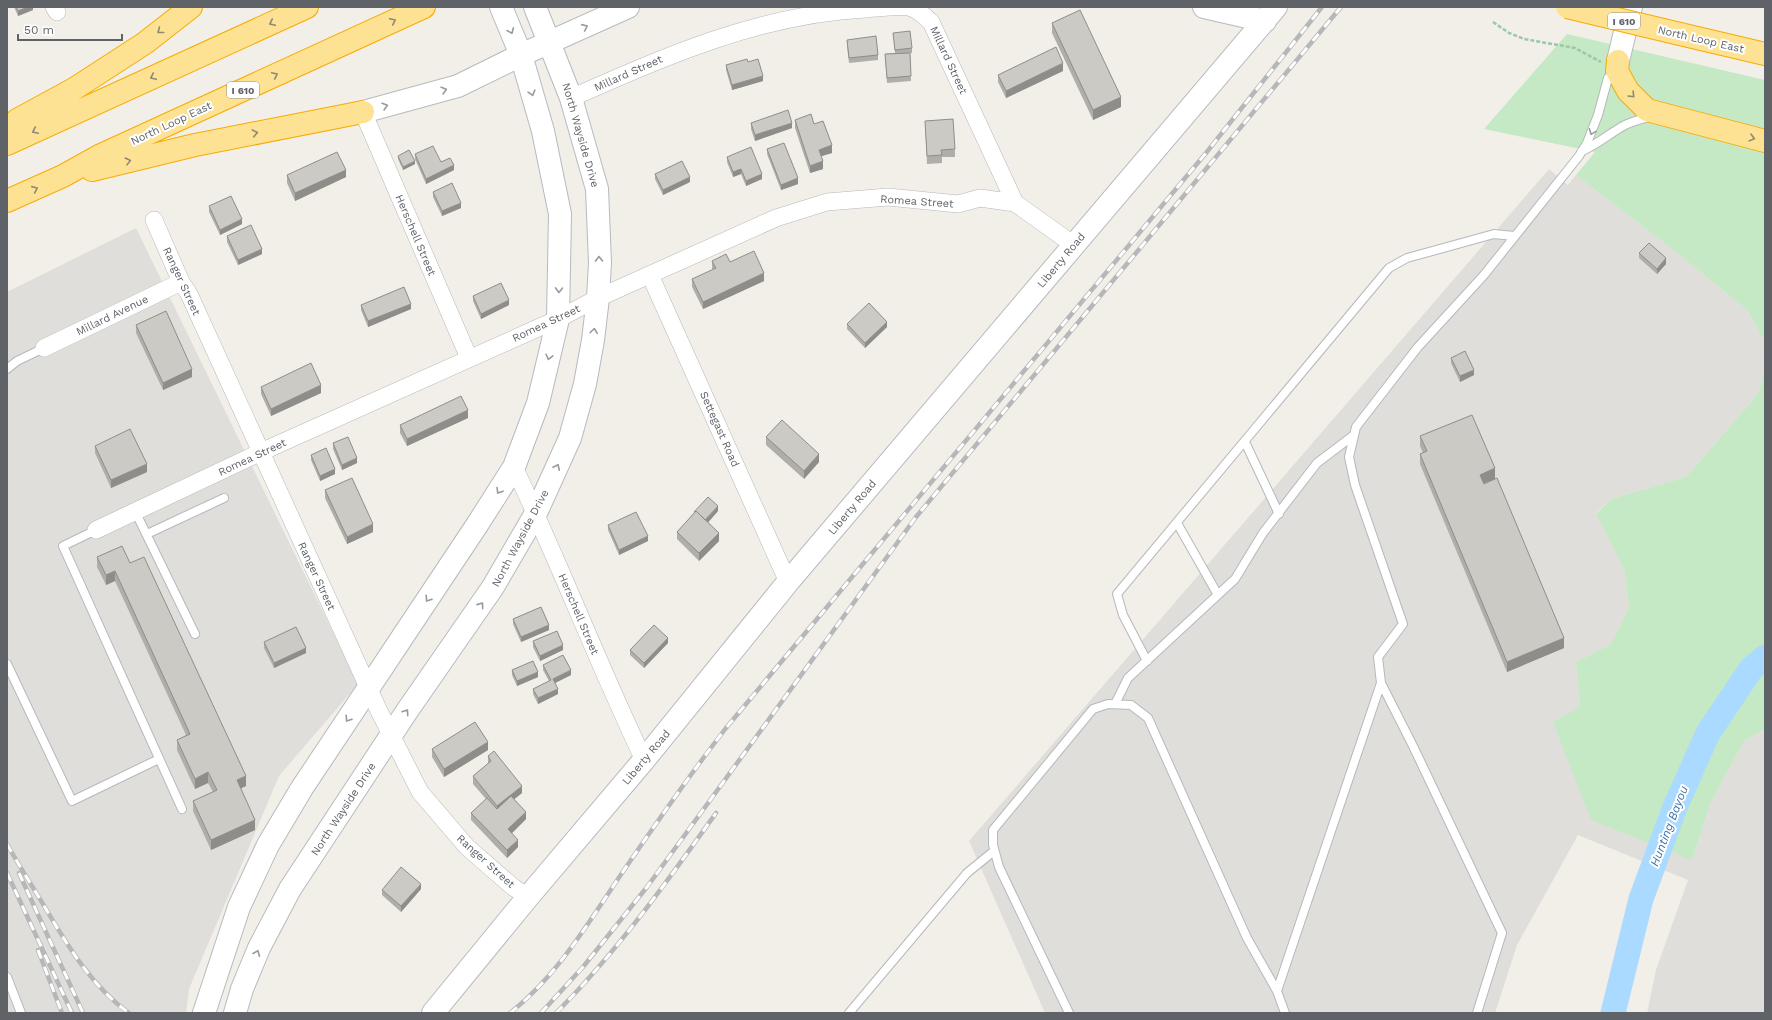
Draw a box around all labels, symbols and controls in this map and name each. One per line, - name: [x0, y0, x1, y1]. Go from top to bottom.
- road number: I 610: [1608, 13, 1640, 29]
- scale bar: [18, 16, 122, 42]
- one-way arrow: [268, 18, 276, 26]
- one-way arrow: [389, 18, 397, 26]
- text: 50 m: [24, 23, 54, 37]
- street label: North Loop East: [1657, 23, 1746, 56]
- one-way arrow: [581, 24, 589, 32]
- street label: Millard Street: [927, 24, 970, 97]
- one-way arrow: [158, 27, 165, 34]
- one-way arrow: [506, 27, 514, 34]
- street label: Millard Street: [592, 52, 665, 94]
- one-way arrow: [150, 72, 158, 80]
- one-way arrow: [271, 72, 279, 80]
- street label: North Wayside Drive: [559, 81, 602, 189]
- road number: I 610: [227, 82, 259, 98]
- one-way arrow: [441, 86, 448, 94]
- one-way arrow: [527, 89, 536, 96]
- one-way arrow: [1628, 90, 1635, 98]
- street label: North Loop East: [129, 99, 214, 148]
- one-way arrow: [381, 102, 388, 111]
- one-way arrow: [32, 126, 39, 134]
- one-way arrow: [1588, 128, 1596, 135]
- one-way arrow: [252, 129, 259, 138]
- one-way arrow: [1749, 133, 1756, 142]
- one-way arrow: [125, 157, 132, 165]
- one-way arrow: [31, 186, 39, 194]
- street label: Romea Street: [880, 192, 954, 211]
- street label: Herschell Street: [393, 193, 439, 278]
- street label: Liberty Road: [1035, 230, 1088, 290]
- street label: Ranger Street: [160, 245, 203, 318]
- one-way arrow: [595, 256, 603, 262]
- one-way arrow: [555, 287, 563, 293]
- street label: Millard Avenue: [74, 292, 150, 339]
- street label: Romea Street: [510, 302, 583, 345]
- one-way arrow: [589, 328, 598, 334]
- one-way arrow: [545, 353, 554, 360]
- street label: Settegast Road: [697, 389, 742, 469]
- street label: Romea Street: [216, 436, 289, 479]
- one-way arrow: [552, 464, 560, 471]
- street label: Liberty Road: [826, 477, 879, 537]
- street label: North Wayside Drive: [489, 487, 552, 589]
- one-way arrow: [496, 487, 504, 494]
- street label: Ranger Street: [295, 540, 338, 613]
- street label: Herschell Street: [556, 572, 602, 657]
- one-way arrow: [426, 595, 433, 602]
- one-way arrow: [476, 602, 484, 609]
- one-way arrow: [401, 709, 408, 716]
- one-way arrow: [345, 715, 353, 722]
- street label: Liberty Road: [620, 727, 673, 787]
- street label: North Wayside Drive: [308, 760, 378, 858]
- water label: Hunting Bayou: [1647, 784, 1691, 868]
- street label: Ranger Street: [454, 832, 518, 891]
- one-way arrow: [253, 950, 261, 957]

